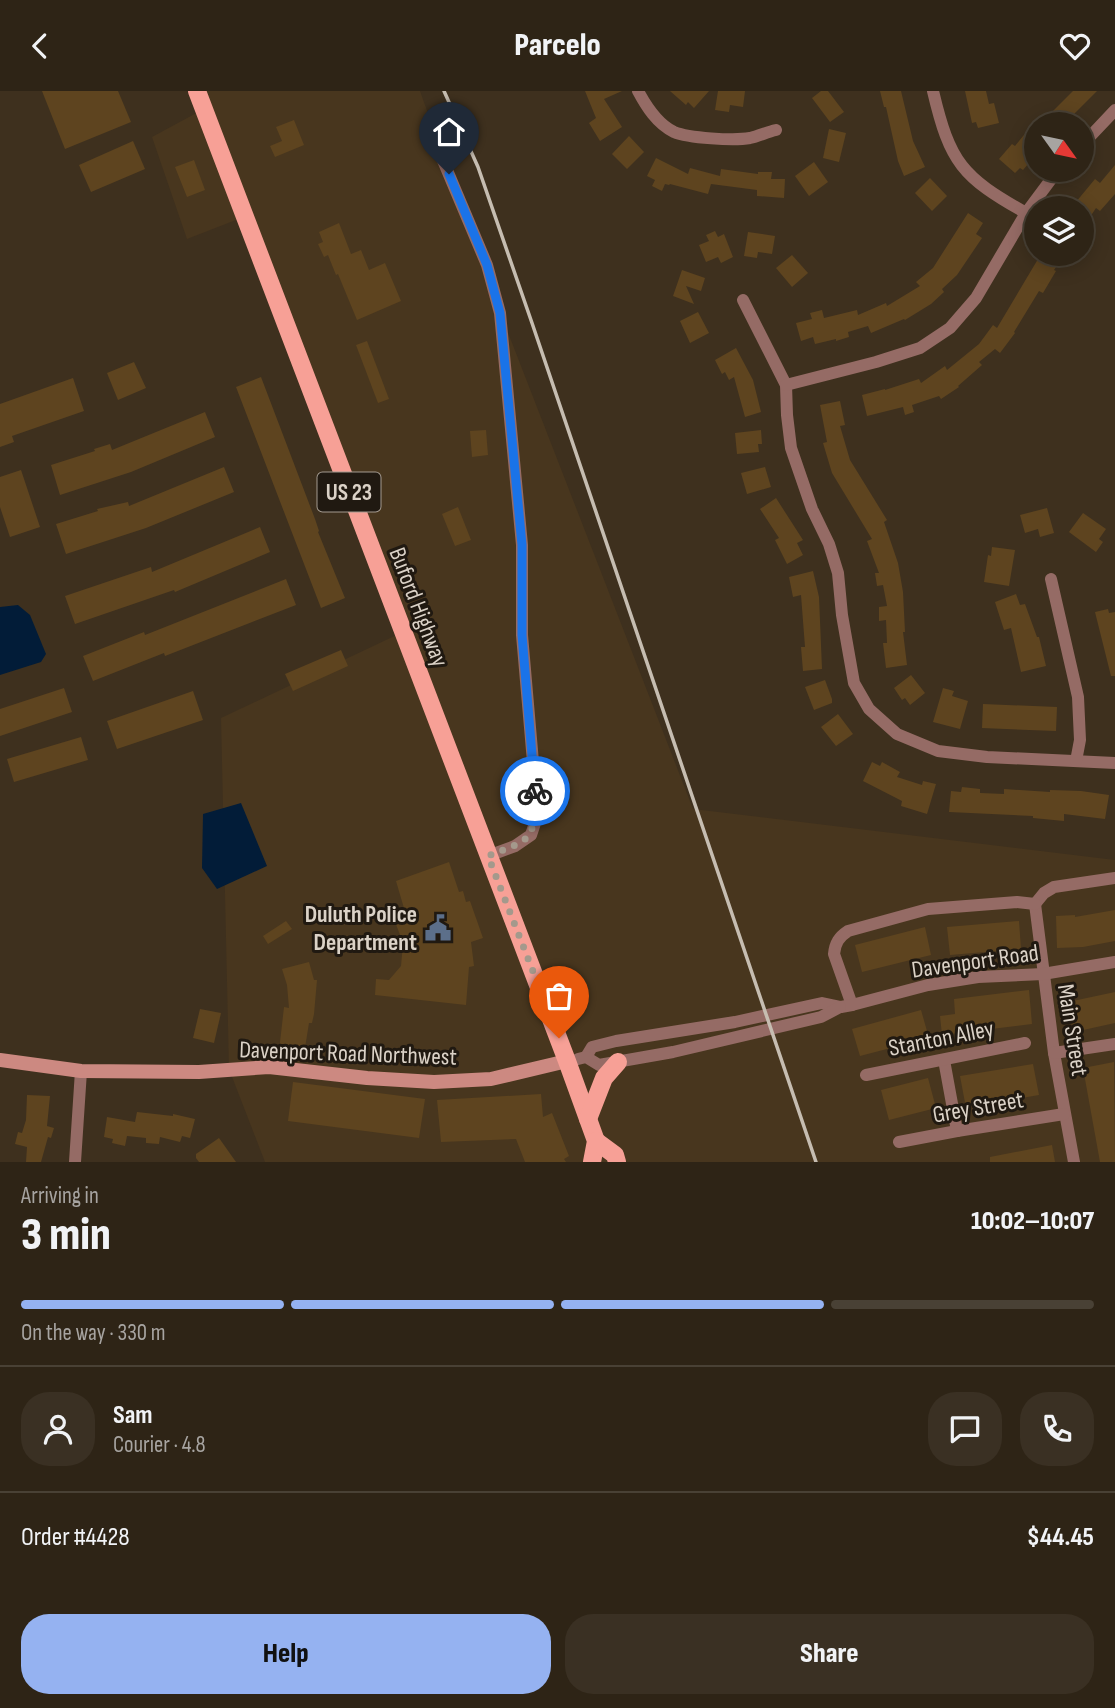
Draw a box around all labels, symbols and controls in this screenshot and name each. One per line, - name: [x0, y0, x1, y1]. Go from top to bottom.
- text: Parcelo: [514, 26, 601, 65]
- icon: back: [21, 27, 59, 65]
- icon: heart: [1056, 27, 1094, 65]
- pin: [419, 102, 479, 174]
- north arrow: [1024, 112, 1094, 182]
- map controls: [1024, 112, 1094, 266]
- icon: home: [430, 113, 468, 151]
- button: layers: [1024, 196, 1094, 266]
- road number: US 23: [318, 473, 380, 511]
- street label: Buford Highway: [383, 543, 455, 671]
- courier: [500, 756, 570, 826]
- icon: bike: [516, 772, 554, 810]
- place label: Duluth Police Department: [305, 900, 417, 957]
- public building icon: Duluth Police Department: [423, 913, 453, 943]
- street label: Davenport Road: [910, 938, 1040, 985]
- pin: [529, 966, 589, 1038]
- icon: bag: [540, 977, 578, 1015]
- street label: Main Street: [1051, 982, 1094, 1078]
- street label: Stanton Alley: [886, 1014, 996, 1063]
- street label: Davenport Road Northwest: [239, 1035, 457, 1072]
- street label: Grey Street: [930, 1085, 1026, 1130]
- text: Arriving in: [21, 1182, 99, 1210]
- text: 10:02–10:07: [971, 1206, 1094, 1237]
- text: 3 min: [21, 1208, 111, 1263]
- text: On the way · 330 m: [21, 1319, 166, 1347]
- button: person: [21, 1392, 95, 1466]
- button: chat: [928, 1392, 1002, 1466]
- button: phone: [1020, 1392, 1094, 1466]
- text: Sam: [113, 1400, 153, 1431]
- text: Courier · 4.8: [113, 1431, 206, 1459]
- text: Order #4428: [21, 1522, 130, 1553]
- text: $44.45: [1027, 1522, 1094, 1553]
- button: Help: [21, 1614, 551, 1694]
- button: Share: [565, 1614, 1094, 1694]

